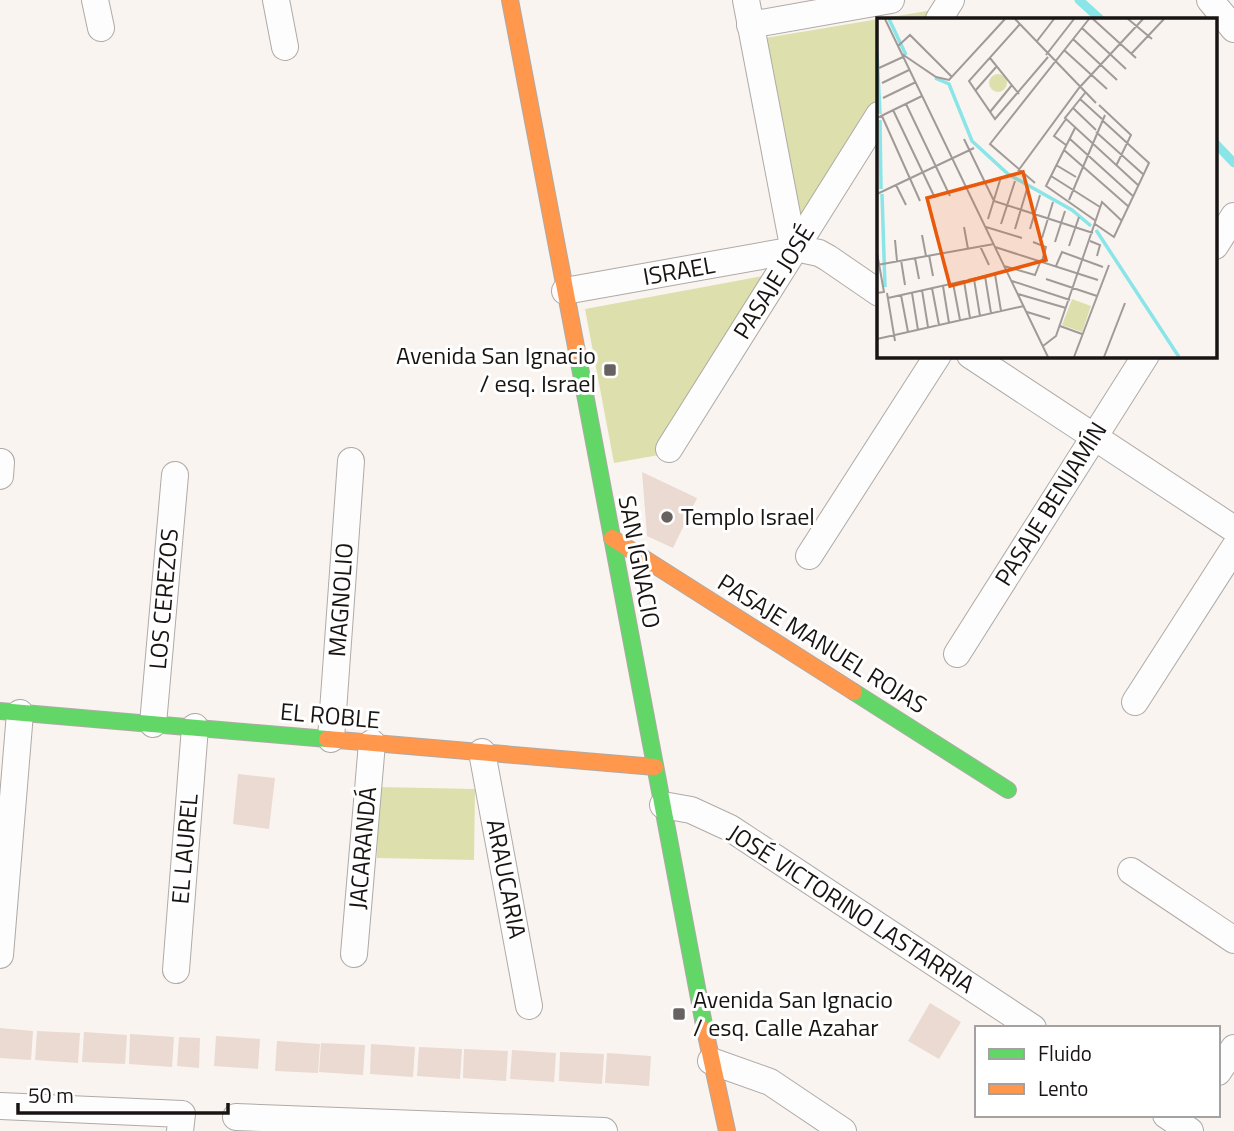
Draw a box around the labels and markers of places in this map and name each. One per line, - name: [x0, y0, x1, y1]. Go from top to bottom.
- place label: Avenida San Ignacio / esq. Israel: [396, 337, 596, 401]
- marker: Avenida San Ignacio / esq. Israel: [602, 362, 618, 378]
- place label: Templo Israel: [681, 498, 815, 534]
- marker: Templo Israel: [659, 509, 675, 525]
- place label: Avenida San Ignacio / esq. Calle Azahar: [693, 981, 893, 1045]
- marker: Avenida San Ignacio / esq. Calle Azahar: [671, 1006, 687, 1022]

